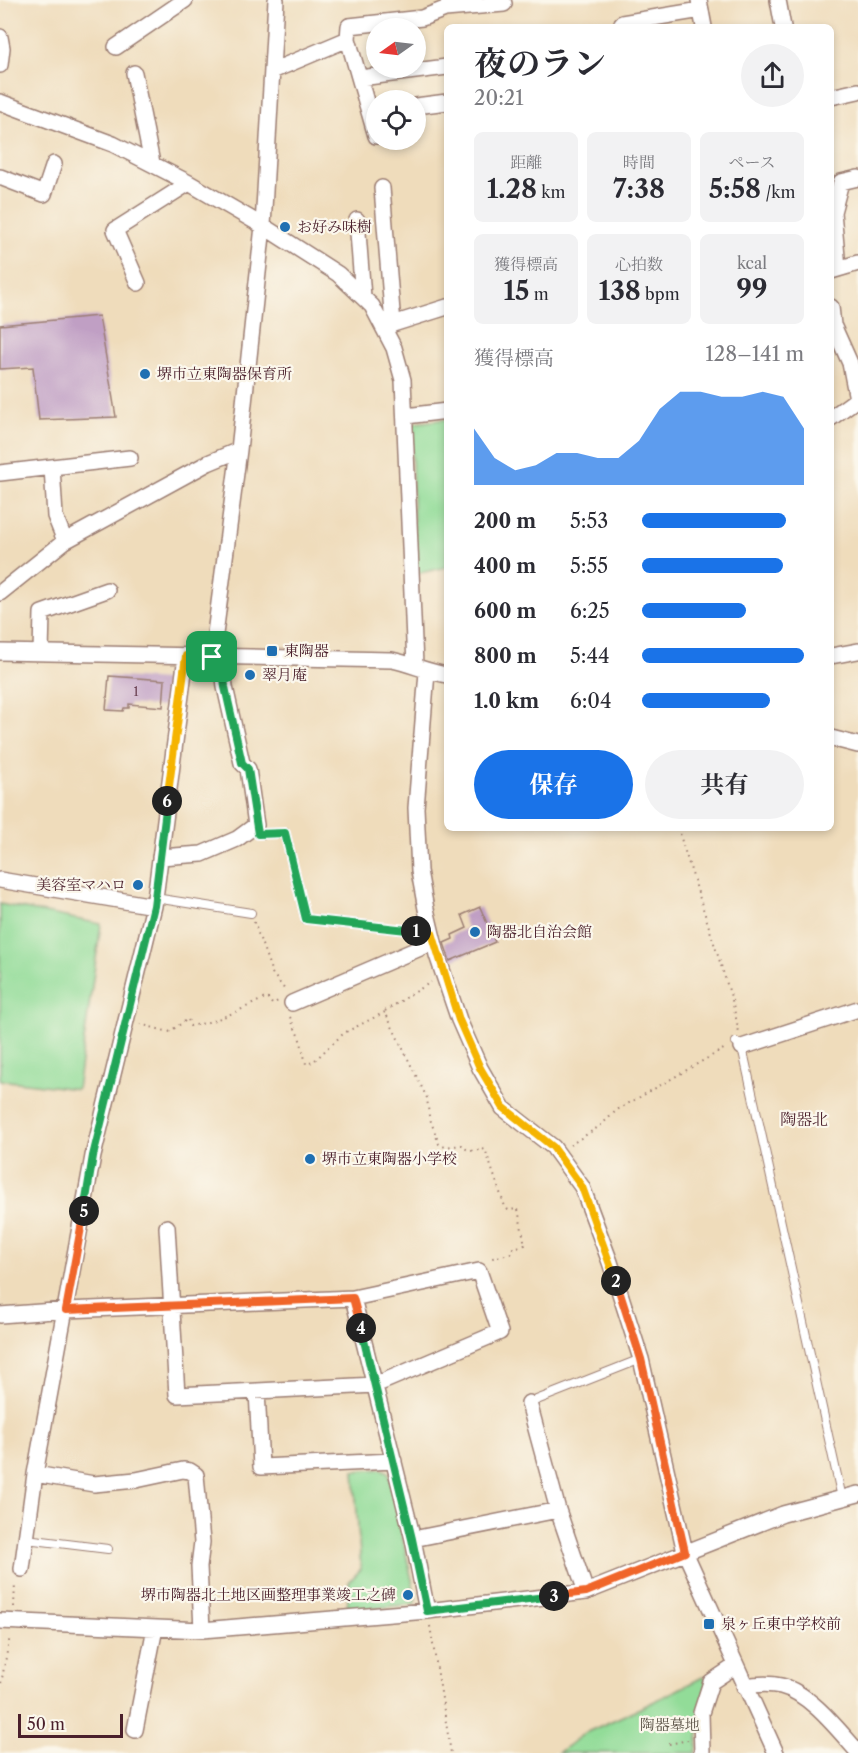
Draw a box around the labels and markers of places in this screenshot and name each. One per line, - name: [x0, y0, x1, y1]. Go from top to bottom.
- place label: お好み味樹: [297, 217, 372, 236]
- marker: お好み味樹: [278, 220, 292, 234]
- place label: 堺市立東陶器保育所: [157, 364, 292, 383]
- marker: 堺市立東陶器保育所: [138, 367, 152, 381]
- pin: [186, 631, 237, 682]
- place label: 東陶器: [284, 641, 329, 660]
- marker: 東陶器: [265, 644, 279, 658]
- place label: 翠月庵: [262, 665, 307, 684]
- marker: 翠月庵: [243, 668, 257, 682]
- pin: 6: [152, 786, 182, 816]
- place label: 美容室マハロ: [36, 875, 126, 894]
- marker: 美容室マハロ: [131, 878, 145, 892]
- pin: 1: [401, 916, 431, 946]
- place label: 陶器北自治会館: [487, 922, 592, 941]
- marker: 陶器北自治会館: [468, 925, 482, 939]
- place label: 堺市立東陶器小学校: [322, 1149, 457, 1168]
- marker: 堺市立東陶器小学校: [303, 1152, 317, 1166]
- pin: 5: [69, 1196, 99, 1226]
- pin: 2: [601, 1266, 631, 1296]
- pin: 4: [346, 1313, 376, 1343]
- pin: 3: [539, 1581, 569, 1611]
- place label: 堺市陶器北土地区画整理事業竣工之碑: [141, 1585, 396, 1604]
- marker: 堺市陶器北土地区画整理事業竣工之碑: [401, 1588, 415, 1602]
- place label: 泉ヶ丘東中学校前: [721, 1614, 841, 1633]
- marker: 泉ヶ丘東中学校前: [702, 1617, 716, 1631]

